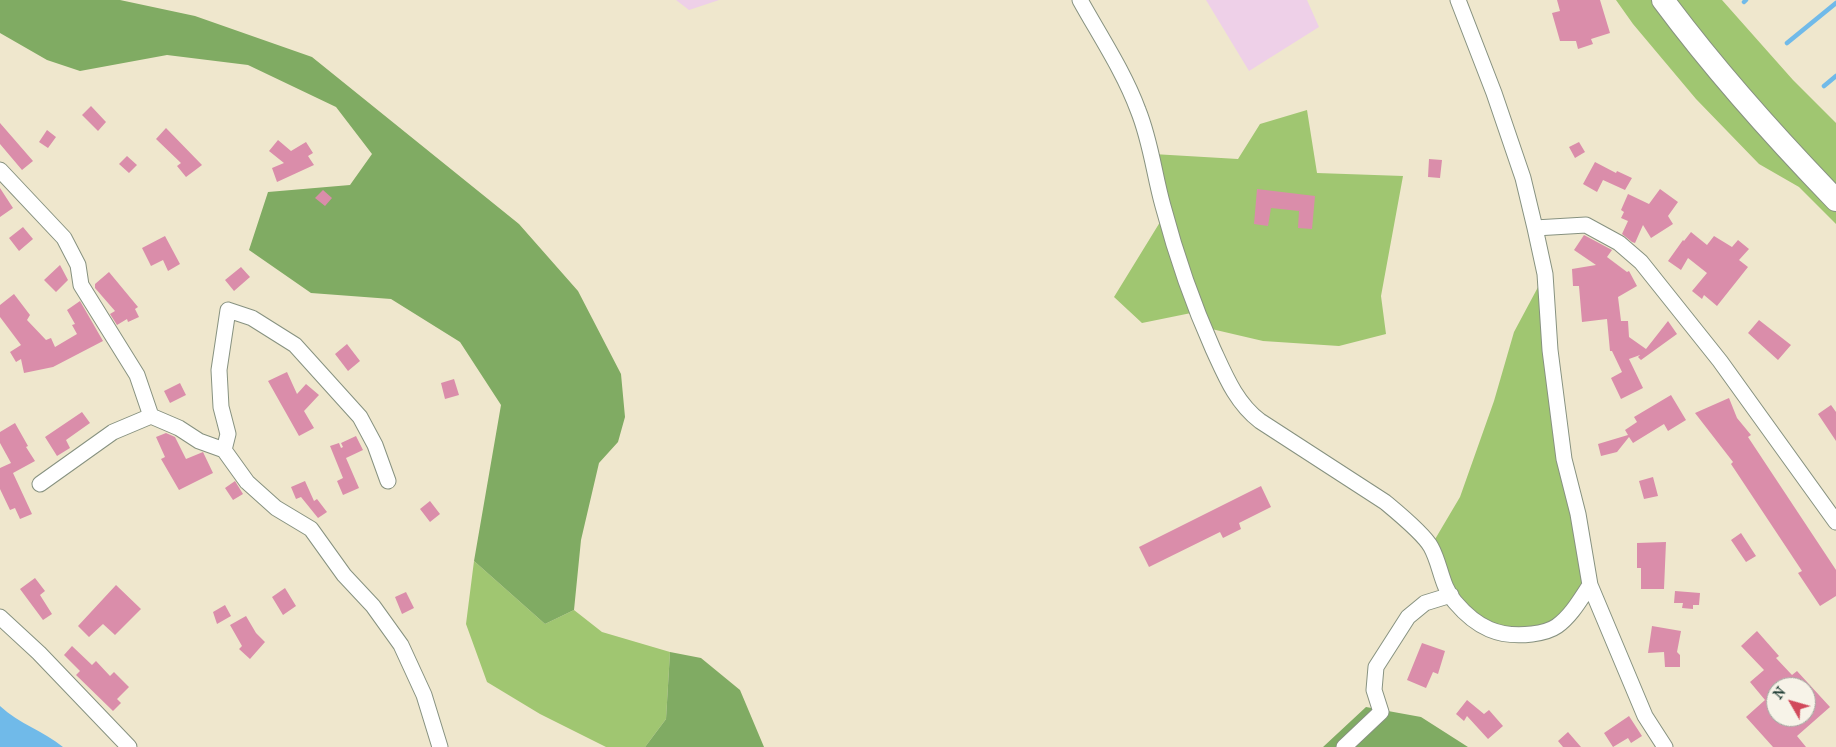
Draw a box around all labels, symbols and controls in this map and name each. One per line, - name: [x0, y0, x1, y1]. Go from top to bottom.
- north arrow: [1766, 677, 1816, 727]
- text: N: [1770, 684, 1790, 702]

